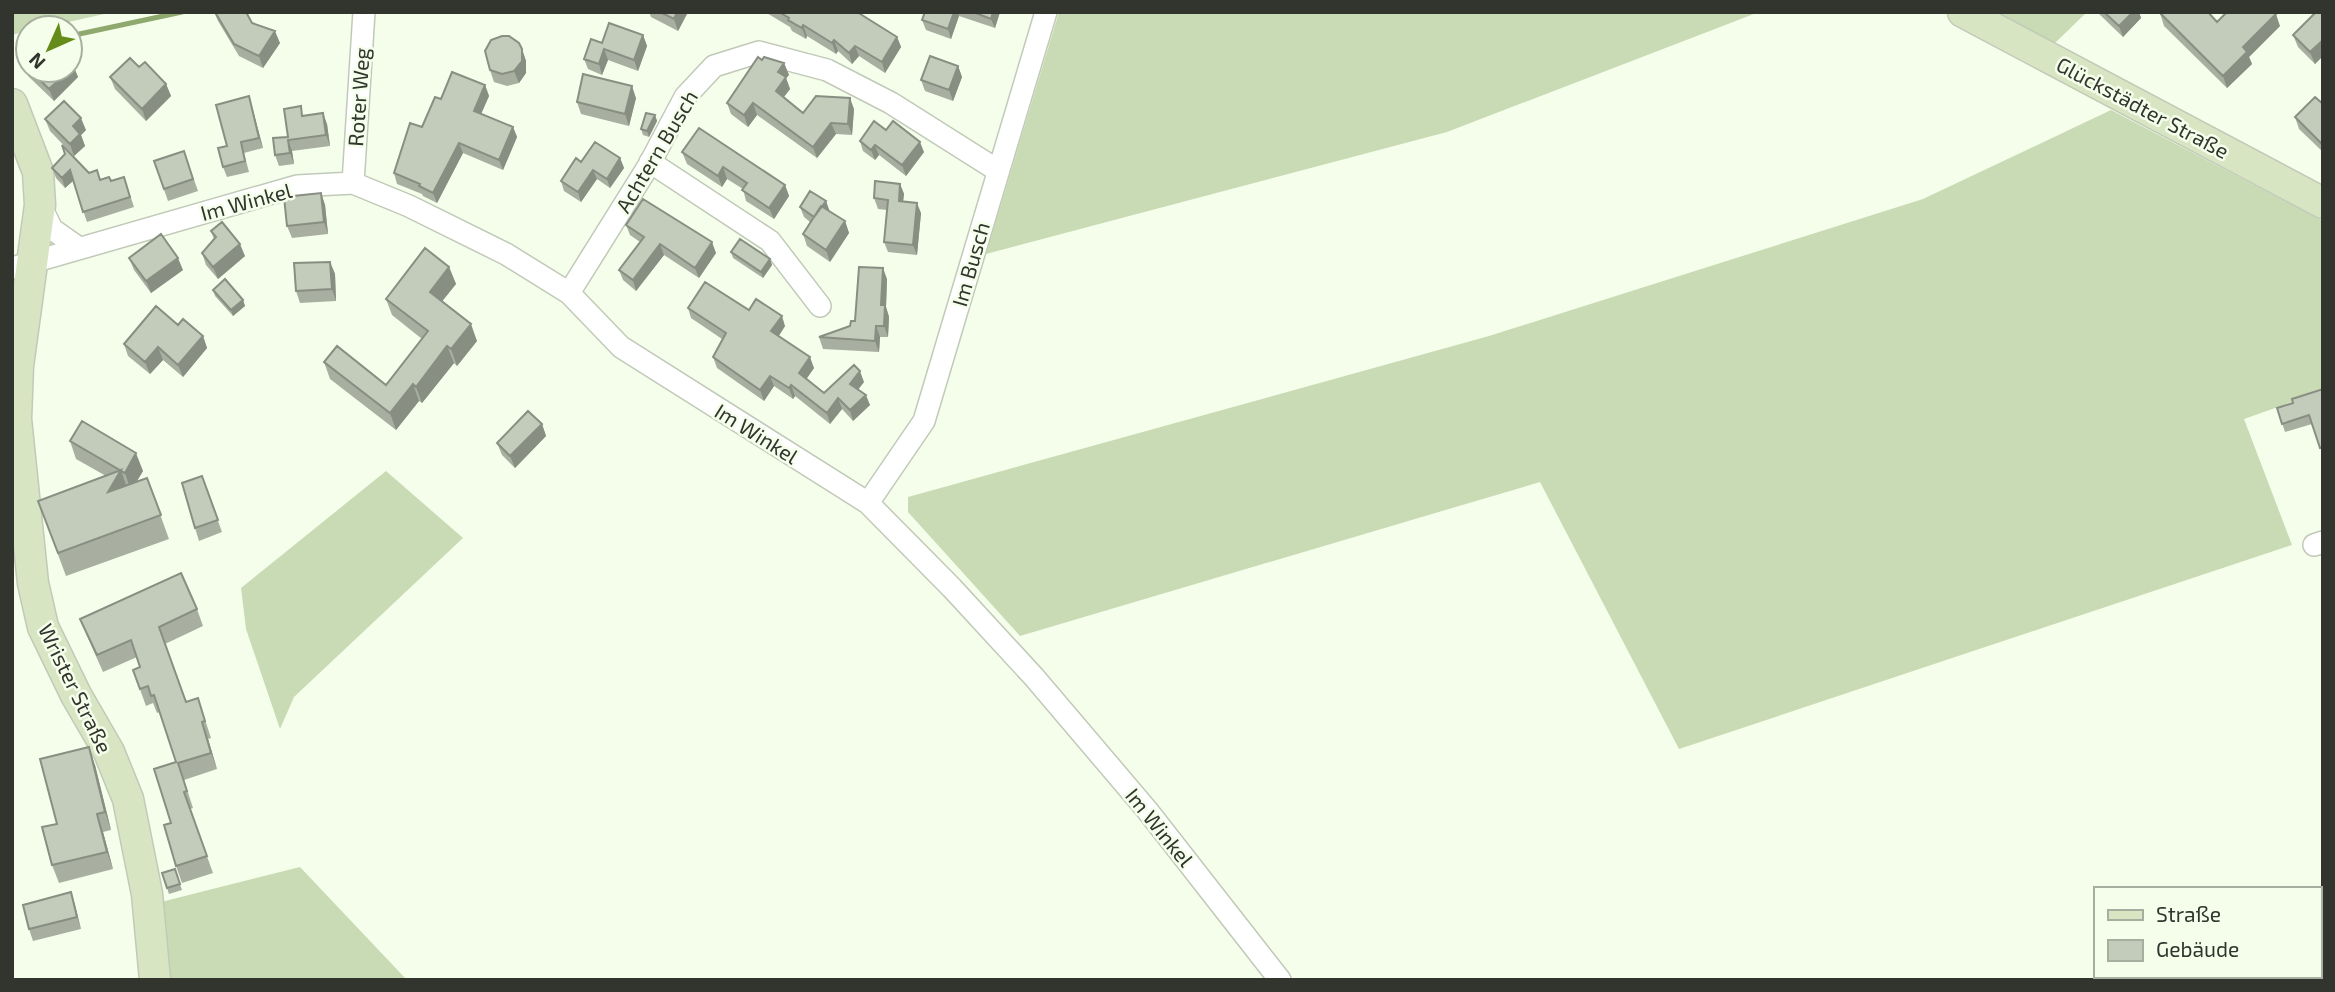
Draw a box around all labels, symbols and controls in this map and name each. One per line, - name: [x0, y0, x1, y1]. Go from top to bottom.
- north arrow: [14, 14, 84, 84]
- street label: Roter Weg: [342, 46, 374, 147]
- text: N: [24, 48, 50, 74]
- street label: Glückstädter Straße: [2053, 51, 2233, 163]
- street label: Achtern Busch: [610, 85, 702, 217]
- street label: Im Winkel: [198, 177, 295, 225]
- street label: Im Busch: [946, 219, 994, 309]
- street label: Im Winkel: [711, 398, 804, 469]
- street label: Wrister Straße: [34, 619, 118, 757]
- street label: Im Winkel: [1121, 783, 1200, 872]
- legend: [2094, 887, 2321, 978]
- text: Straße: [2156, 901, 2221, 926]
- text: Gebäude: [2156, 936, 2239, 961]

